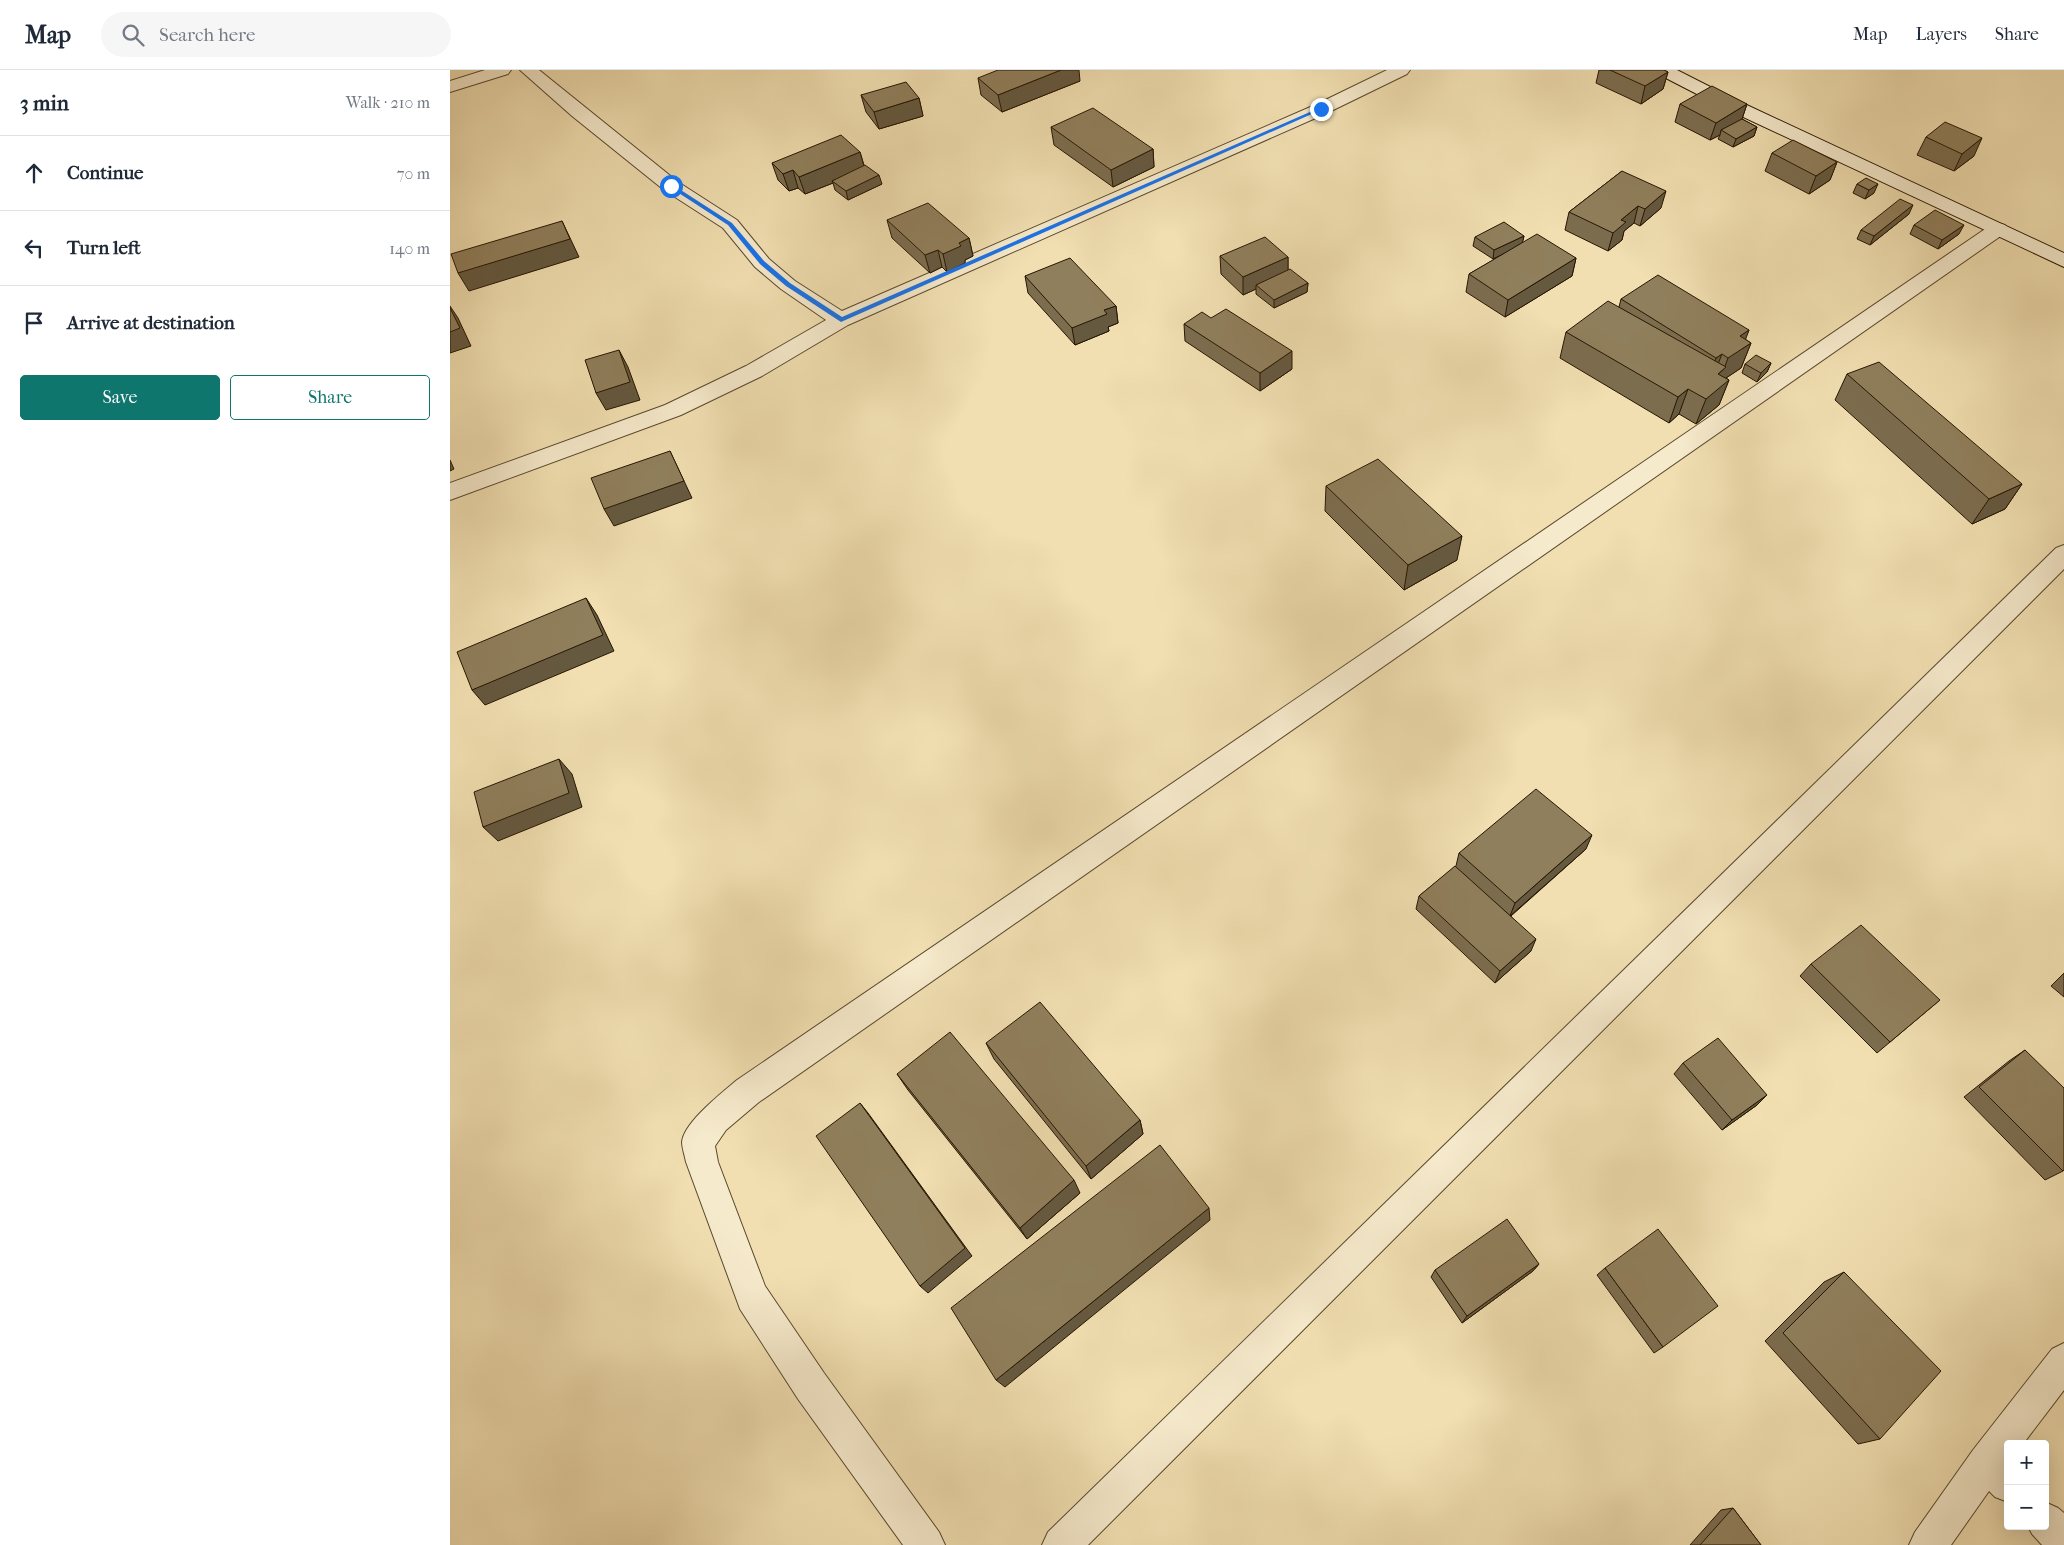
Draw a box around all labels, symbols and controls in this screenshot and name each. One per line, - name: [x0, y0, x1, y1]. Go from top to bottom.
- search box: [101, 12, 451, 57]
- text: Map: [25, 21, 71, 49]
- icon: search: [119, 21, 147, 49]
- text: Search here: [159, 24, 255, 46]
- text: Map: [1853, 24, 1887, 45]
- text: Layers: [1915, 24, 1967, 45]
- text: Share: [1995, 24, 2039, 45]
- text: 3 min: [20, 91, 69, 115]
- text: Walk · 210 m: [346, 93, 430, 112]
- route end: [1310, 98, 1333, 121]
- icon: ahead: [20, 159, 48, 187]
- text: Continue: [67, 162, 143, 184]
- text: 70 m: [397, 164, 430, 183]
- route start: [660, 175, 683, 198]
- icon: left: [20, 234, 48, 262]
- text: Turn left: [67, 237, 141, 259]
- text: 140 m: [389, 239, 430, 258]
- icon: arrive: [20, 309, 48, 337]
- text: Arrive at destination: [67, 312, 235, 334]
- button: Save: [20, 375, 220, 420]
- button: Share: [230, 375, 430, 420]
- map controls: [2004, 1440, 2049, 1530]
- button: +: [2004, 1440, 2049, 1485]
- button: −: [2004, 1485, 2049, 1530]

